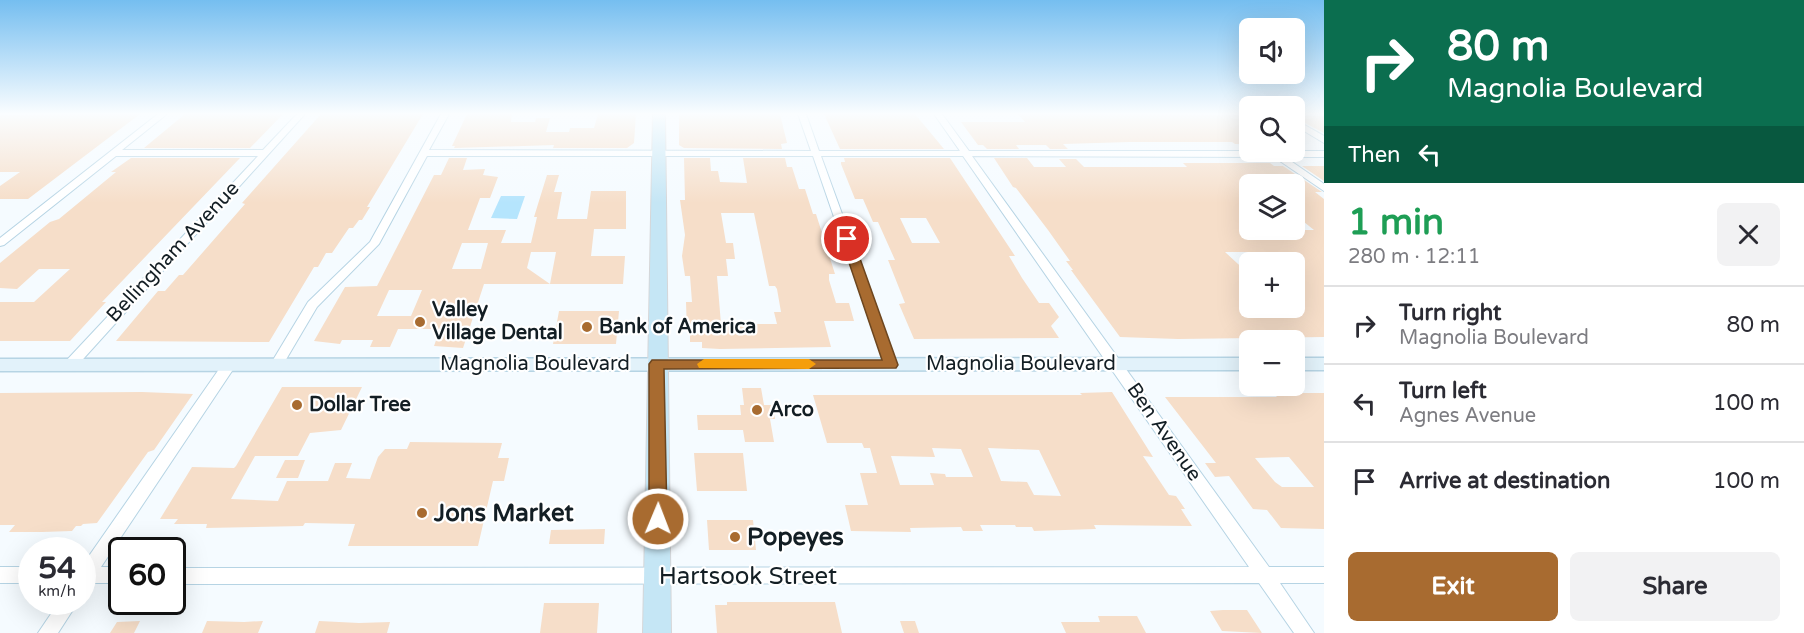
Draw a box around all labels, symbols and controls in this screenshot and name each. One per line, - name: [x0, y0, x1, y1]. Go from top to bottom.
- map controls: [1239, 18, 1305, 396]
- button: sound: [1239, 18, 1305, 84]
- text: 80 m: [1447, 21, 1549, 72]
- icon: right: [1348, 24, 1426, 102]
- text: Magnolia Boulevard: [1447, 72, 1703, 105]
- button: search: [1239, 96, 1305, 162]
- icon: left: [1413, 138, 1446, 171]
- text: Then: [1348, 142, 1401, 168]
- button: layers: [1239, 174, 1305, 240]
- street label: Bellingham Avenue: [102, 177, 244, 327]
- text: 1 min: [1348, 201, 1444, 244]
- button: close: [1717, 203, 1780, 266]
- pin: [821, 213, 872, 264]
- icon: arrive: [830, 222, 863, 255]
- text: 280 m · 12:11: [1348, 245, 1480, 269]
- button: +: [1239, 252, 1305, 318]
- place label: Valley Village Dental: [432, 298, 563, 345]
- text: Turn right: [1399, 300, 1501, 326]
- icon: right: [1348, 309, 1381, 342]
- text: 80 m: [1726, 312, 1780, 338]
- marker: Valley Village Dental: [413, 315, 427, 329]
- place label: Bank of America: [599, 315, 756, 339]
- marker: Bank of America: [580, 320, 594, 334]
- text: Magnolia Boulevard: [1399, 326, 1589, 350]
- button: −: [1239, 330, 1305, 396]
- street label: Magnolia Boulevard: [440, 352, 630, 376]
- street label: Magnolia Boulevard: [926, 352, 1116, 376]
- street label: Ben Avenue: [1121, 378, 1207, 486]
- text: Turn left: [1399, 378, 1487, 404]
- icon: left: [1348, 387, 1381, 420]
- text: 100 m: [1713, 390, 1780, 416]
- place label: Dollar Tree: [309, 393, 411, 417]
- marker: Dollar Tree: [290, 398, 304, 412]
- place label: Arco: [769, 398, 814, 422]
- marker: Arco: [750, 403, 764, 417]
- text: Agnes Avenue: [1399, 404, 1536, 428]
- icon: arrive: [1348, 465, 1381, 498]
- text: Arrive at destination: [1399, 468, 1610, 494]
- text: 100 m: [1713, 468, 1780, 494]
- position arrow: [626, 487, 690, 551]
- place label: Jons Market: [433, 499, 574, 528]
- marker: Jons Market: [415, 506, 429, 520]
- place label: Popeyes: [747, 523, 844, 552]
- marker: Popeyes: [728, 530, 742, 544]
- speed limit sign: 60: [108, 537, 186, 615]
- text: 54: [38, 550, 76, 587]
- button: Exit: [1348, 552, 1558, 621]
- button: Share: [1570, 552, 1780, 621]
- street label: Hartsook Street: [659, 562, 837, 591]
- text: km/h: [38, 582, 76, 600]

